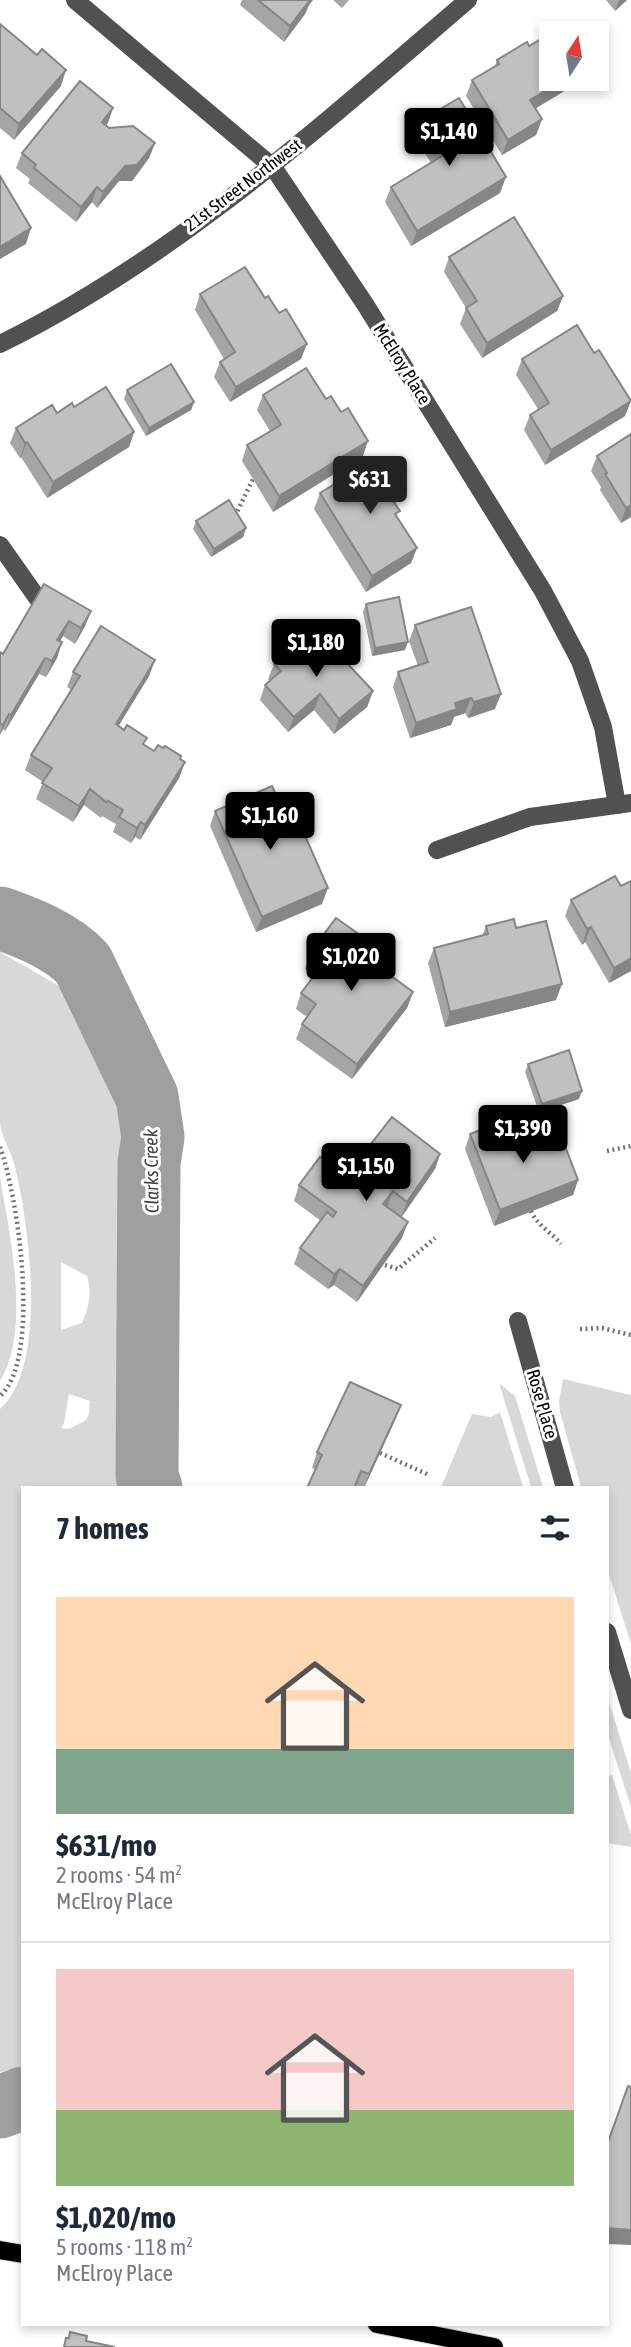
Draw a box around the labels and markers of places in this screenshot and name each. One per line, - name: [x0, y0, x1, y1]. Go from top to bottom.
- pin: $1,140: [392, 108, 506, 168]
- pin: $631: [329, 456, 411, 516]
- pin: $1,180: [259, 620, 373, 679]
- pin: $1,160: [213, 792, 327, 852]
- pin: $1,020: [294, 934, 408, 993]
- pin: $1,390: [466, 1106, 580, 1165]
- pin: $1,150: [309, 1144, 423, 1203]

